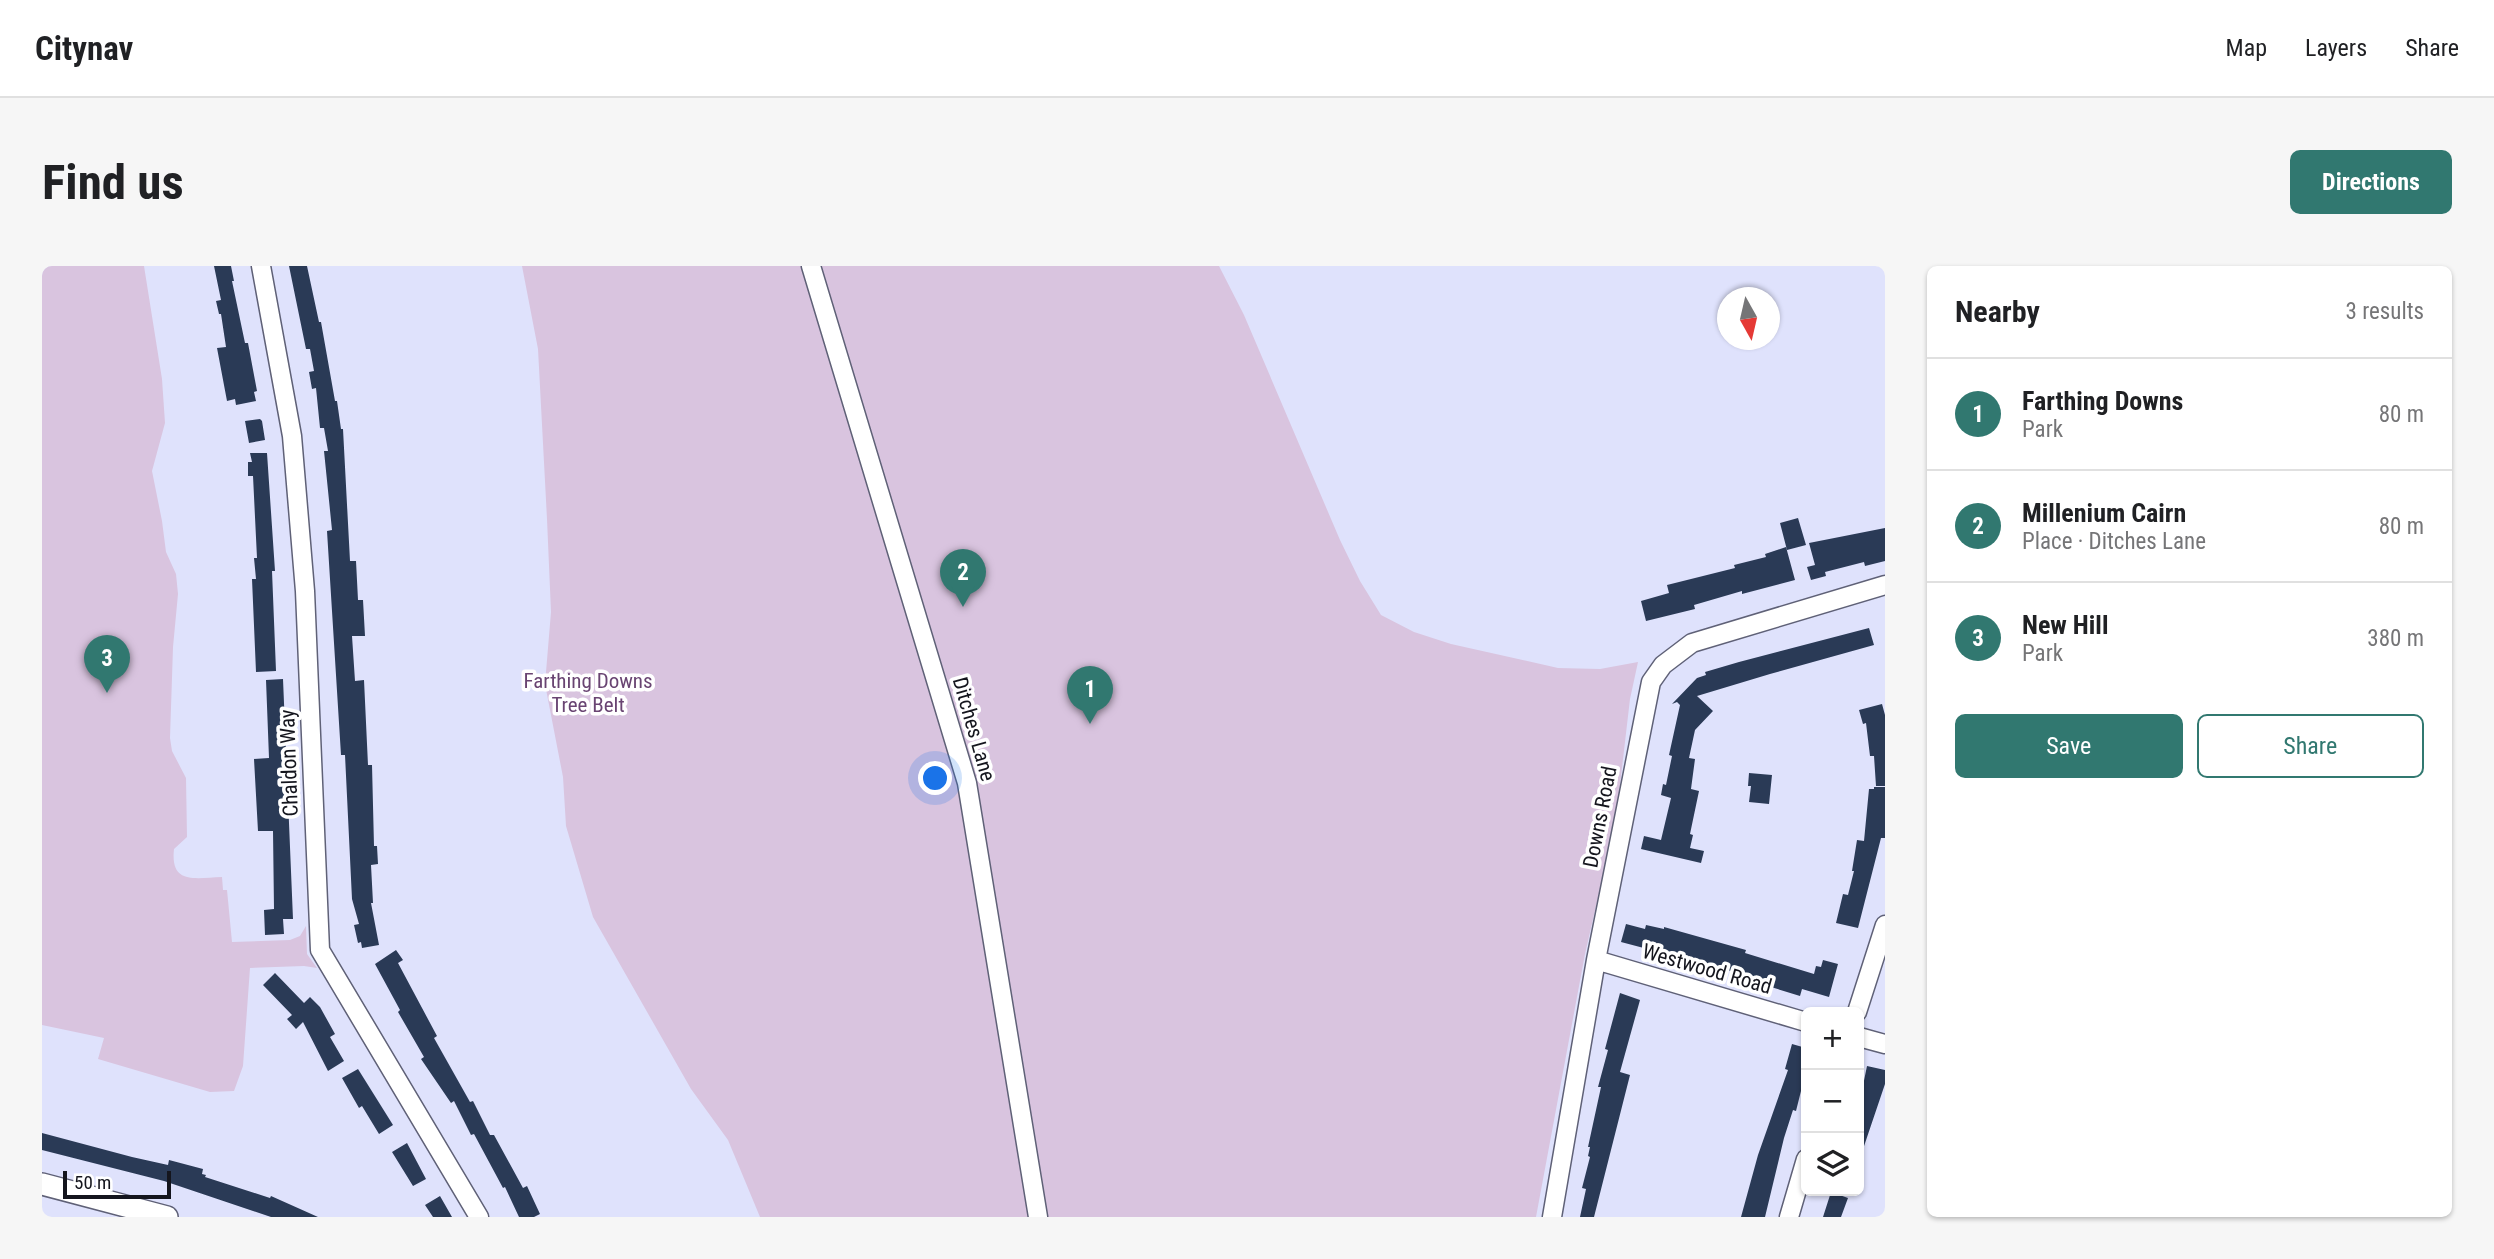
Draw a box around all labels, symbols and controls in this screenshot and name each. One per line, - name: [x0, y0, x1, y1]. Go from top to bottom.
- text: Citynav: [35, 29, 133, 68]
- text: Map: [2226, 34, 2267, 62]
- text: Layers: [2305, 34, 2367, 62]
- text: Share: [2405, 34, 2459, 62]
- button: Directions: [2290, 150, 2452, 214]
- text: Find us: [42, 154, 184, 211]
- north arrow: [1717, 287, 1780, 350]
- text: Nearby: [1955, 294, 2040, 329]
- text: 3 results: [2346, 298, 2424, 325]
- text: Farthing Downs: [2022, 386, 2183, 416]
- text: 1: [1972, 401, 1984, 428]
- text: 80 m: [2379, 401, 2424, 428]
- text: Park: [2022, 416, 2063, 443]
- text: Millenium Cairn: [2022, 498, 2186, 528]
- text: 2: [1972, 513, 1984, 540]
- text: 80 m: [2379, 513, 2424, 540]
- text: Place · Ditches Lane: [2022, 528, 2206, 555]
- pin: 2: [940, 549, 986, 607]
- text: New Hill: [2022, 610, 2108, 640]
- text: 3: [1972, 625, 1984, 652]
- text: 380 m: [2367, 625, 2424, 652]
- pin: 3: [84, 635, 130, 693]
- text: Park: [2022, 640, 2063, 667]
- pin: 1: [1067, 666, 1113, 724]
- park label: Farthing Downs Tree Belt: [523, 669, 653, 717]
- street label: Ditches Lane: [948, 674, 1000, 784]
- street label: Chaldon Way: [275, 709, 303, 817]
- button: Save: [1955, 714, 2183, 778]
- button: Share: [2197, 714, 2424, 778]
- your location: [918, 761, 952, 795]
- street label: Downs Road: [1578, 764, 1622, 870]
- street label: Westwood Road: [1640, 939, 1774, 999]
- map controls: [1801, 1007, 1864, 1196]
- button: +: [1801, 1007, 1864, 1070]
- button: −: [1801, 1070, 1864, 1133]
- button: layers: [1801, 1133, 1864, 1196]
- scale bar: [63, 1168, 172, 1200]
- text: 50 m: [74, 1171, 111, 1194]

